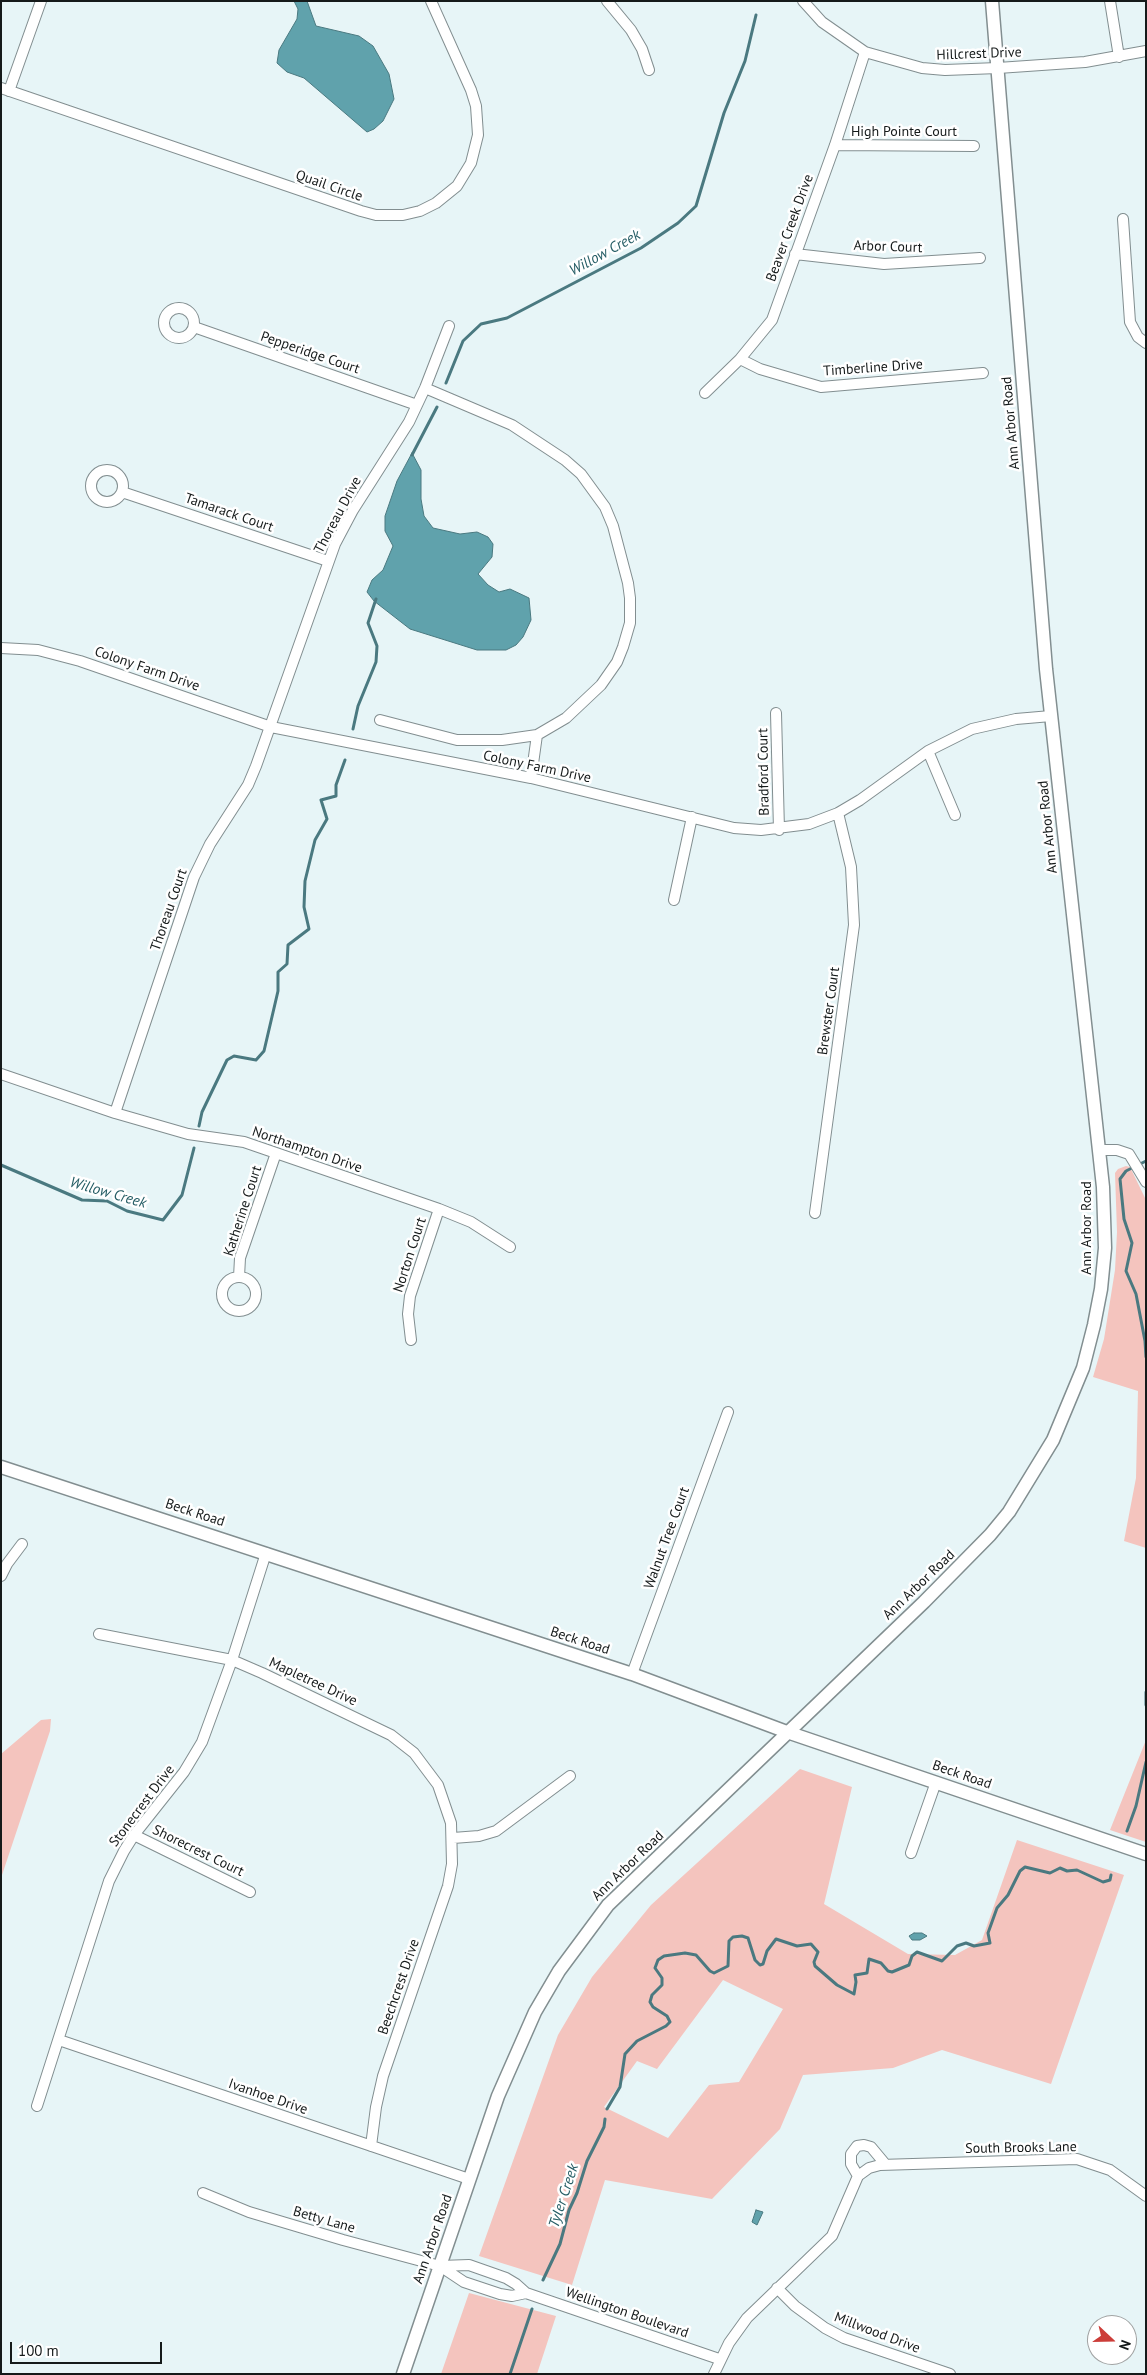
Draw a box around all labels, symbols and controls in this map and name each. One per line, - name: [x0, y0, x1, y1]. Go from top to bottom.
- street label: Hillcrest Drive: [936, 44, 1022, 64]
- street label: High Pointe Court: [851, 124, 957, 140]
- street label: Quail Circle: [293, 167, 365, 205]
- street label: Beaver Creek Drive: [763, 172, 817, 284]
- water label: Willow Creek: [566, 226, 644, 280]
- street label: Arbor Court: [853, 237, 923, 257]
- street label: Pepperidge Court: [258, 328, 362, 378]
- street label: Timberline Drive: [823, 356, 923, 380]
- street label: Ann Arbor Road: [999, 376, 1023, 470]
- street label: Thoreau Drive: [311, 474, 365, 556]
- street label: Tamarack Court: [183, 490, 275, 536]
- street label: Colony Farm Drive: [92, 643, 202, 695]
- street label: Bradford Court: [755, 728, 773, 816]
- street label: Colony Farm Drive: [481, 747, 593, 787]
- street label: Ann Arbor Road: [1035, 780, 1061, 874]
- street label: Thoreau Court: [147, 867, 191, 953]
- street label: Brewster Court: [815, 966, 843, 1056]
- street label: Northampton Drive: [250, 1123, 364, 1177]
- street label: Katherine Court: [220, 1164, 266, 1258]
- water label: Willow Creek: [68, 1173, 148, 1213]
- street label: Ann Arbor Road: [1079, 1181, 1095, 1275]
- street label: Norton Court: [390, 1215, 430, 1295]
- street label: Walnut Tree Court: [641, 1485, 693, 1591]
- street label: Beck Road: [163, 1496, 227, 1530]
- street label: Ann Arbor Road: [880, 1547, 958, 1623]
- street label: Beck Road: [548, 1624, 612, 1658]
- street label: Mapletree Drive: [266, 1654, 360, 1710]
- street label: Beck Road: [930, 1757, 994, 1793]
- street label: Stonecrest Drive: [106, 1762, 178, 1850]
- street label: Shorecrest Court: [150, 1822, 246, 1880]
- street label: Ann Arbor Road: [589, 1828, 667, 1904]
- street label: Beechcrest Drive: [375, 1937, 423, 2037]
- street label: Ivanhoe Drive: [226, 2076, 310, 2118]
- street label: South Brooks Lane: [965, 2139, 1077, 2157]
- water label: Tyler Creek: [545, 2162, 583, 2230]
- street label: Ann Arbor Road: [410, 2192, 456, 2286]
- street label: Betty Lane: [291, 2203, 357, 2237]
- street label: Wellington Boulevard: [563, 2284, 691, 2342]
- street label: Millwood Drive: [832, 2309, 922, 2357]
- north arrow: [1087, 2315, 1137, 2365]
- scale bar: [12, 2332, 165, 2364]
- text: N: [1115, 2337, 1135, 2353]
- text: 100 m: [18, 2341, 59, 2360]

